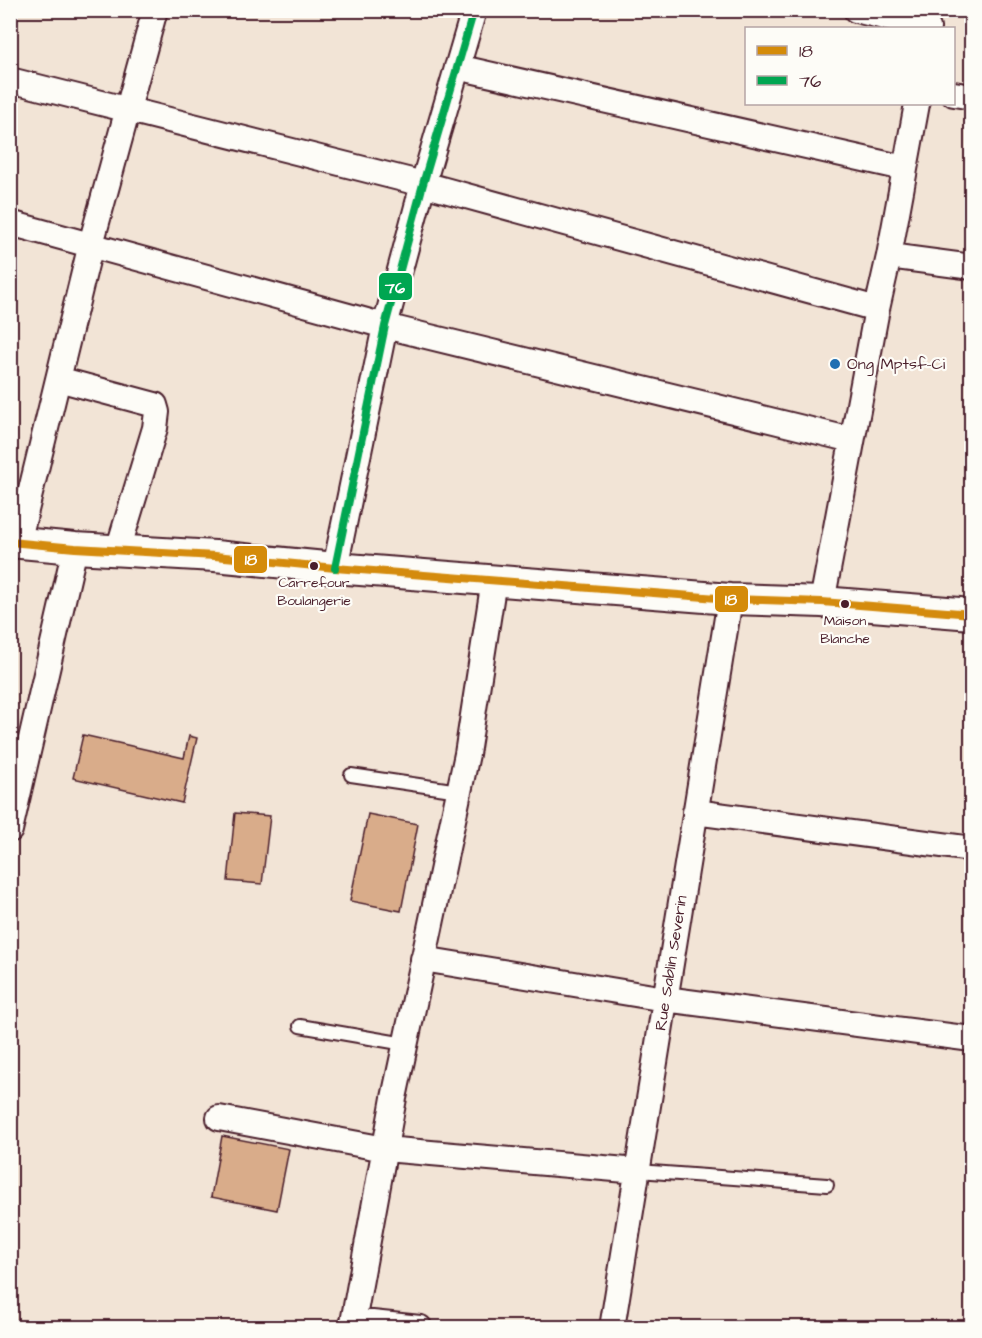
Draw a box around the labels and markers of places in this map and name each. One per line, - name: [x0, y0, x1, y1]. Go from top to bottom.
- place label: Ong Mptsf-Ci: [847, 353, 946, 376]
- marker: Ong Mptsf-Ci: [828, 357, 842, 371]
- marker: Carrefour Boulangerie: [308, 560, 320, 572]
- place label: Carrefour Boulangerie: [277, 573, 351, 611]
- marker: Maison Blanche: [839, 598, 851, 610]
- place label: Maison Blanche: [820, 611, 870, 649]

